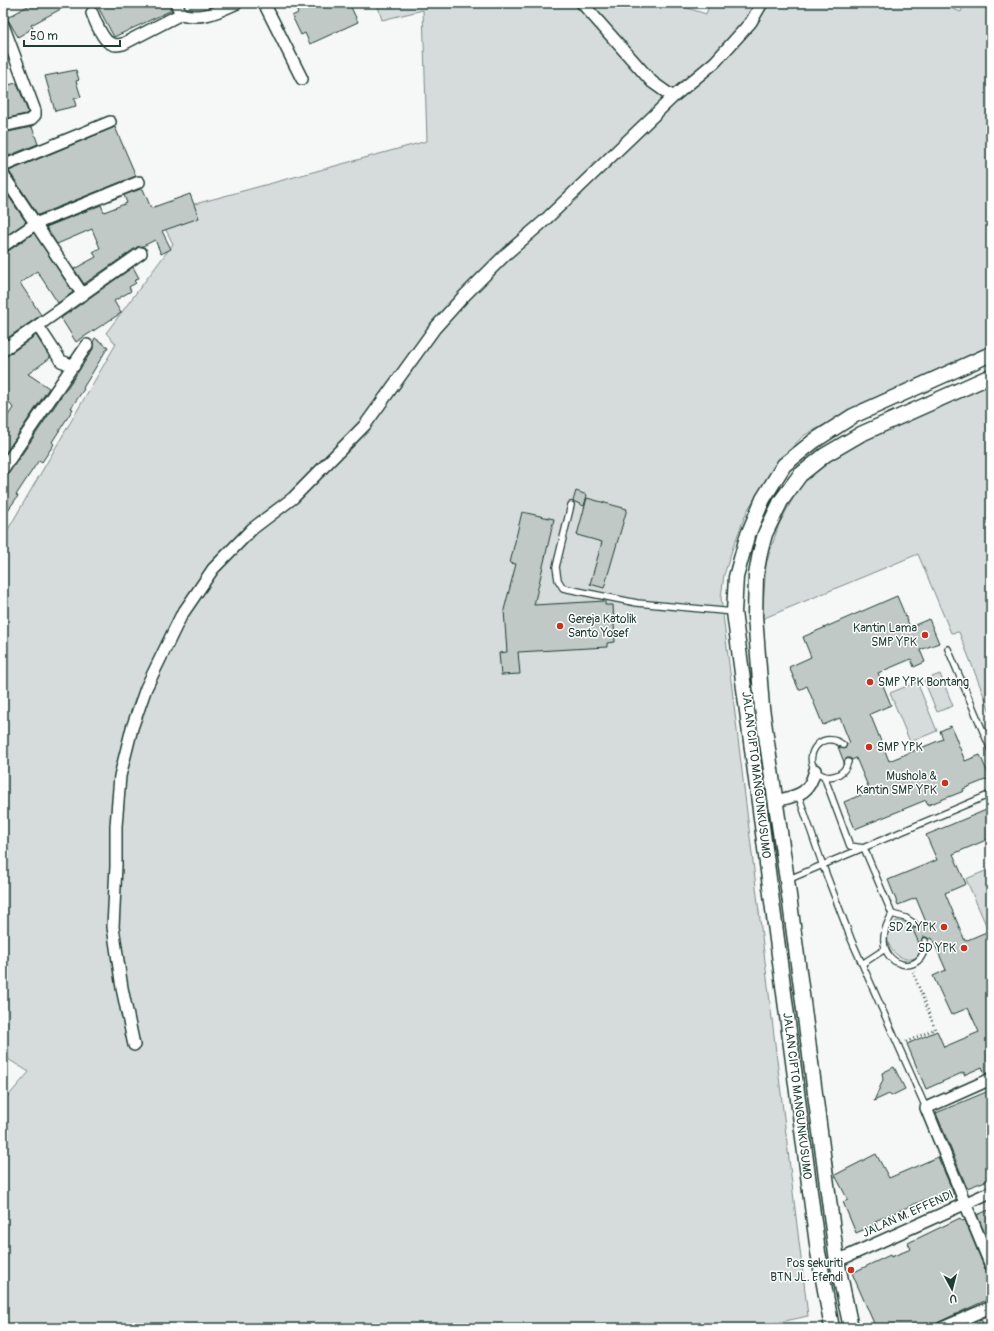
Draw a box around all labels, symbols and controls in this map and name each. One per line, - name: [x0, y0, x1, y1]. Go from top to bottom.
- scale bar: [24, 22, 120, 48]
- text: 50 m: [30, 29, 58, 44]
- place label: Gereja Katolik Santo Yosef: [568, 612, 637, 641]
- marker: Gereja Katolik Santo Yosef: [555, 621, 565, 631]
- place label: Kantin Lama SMP YPK: [853, 621, 917, 650]
- marker: Kantin Lama SMP YPK: [920, 630, 930, 640]
- place label: SMP YPK Bontang: [878, 675, 969, 690]
- marker: SMP YPK Bontang: [865, 677, 875, 687]
- street label: JALAN CIPTO MANGUNKUSUMO: [738, 691, 774, 860]
- place label: SMP YPK: [877, 740, 923, 755]
- marker: SMP YPK: [864, 742, 874, 752]
- place label: Mushola & Kantin SMP YPK: [856, 769, 937, 798]
- marker: Mushola & Kantin SMP YPK: [940, 778, 950, 788]
- place label: SD 2 YPK: [889, 920, 936, 935]
- marker: SD 2 YPK: [939, 922, 949, 932]
- place label: SD YPK: [918, 941, 956, 956]
- marker: SD YPK: [959, 943, 969, 953]
- street label: JALAN CIPTO MANGUNKUSUMO: [779, 1012, 815, 1181]
- street label: JALAN M. EFFENDI: [860, 1187, 956, 1241]
- place label: Pos sekuriti BTN JL. Efendi: [770, 1256, 843, 1285]
- marker: Pos sekuriti BTN JL. Efendi: [846, 1265, 856, 1275]
- north arrow: [932, 1269, 972, 1309]
- text: U: [949, 1292, 958, 1305]

